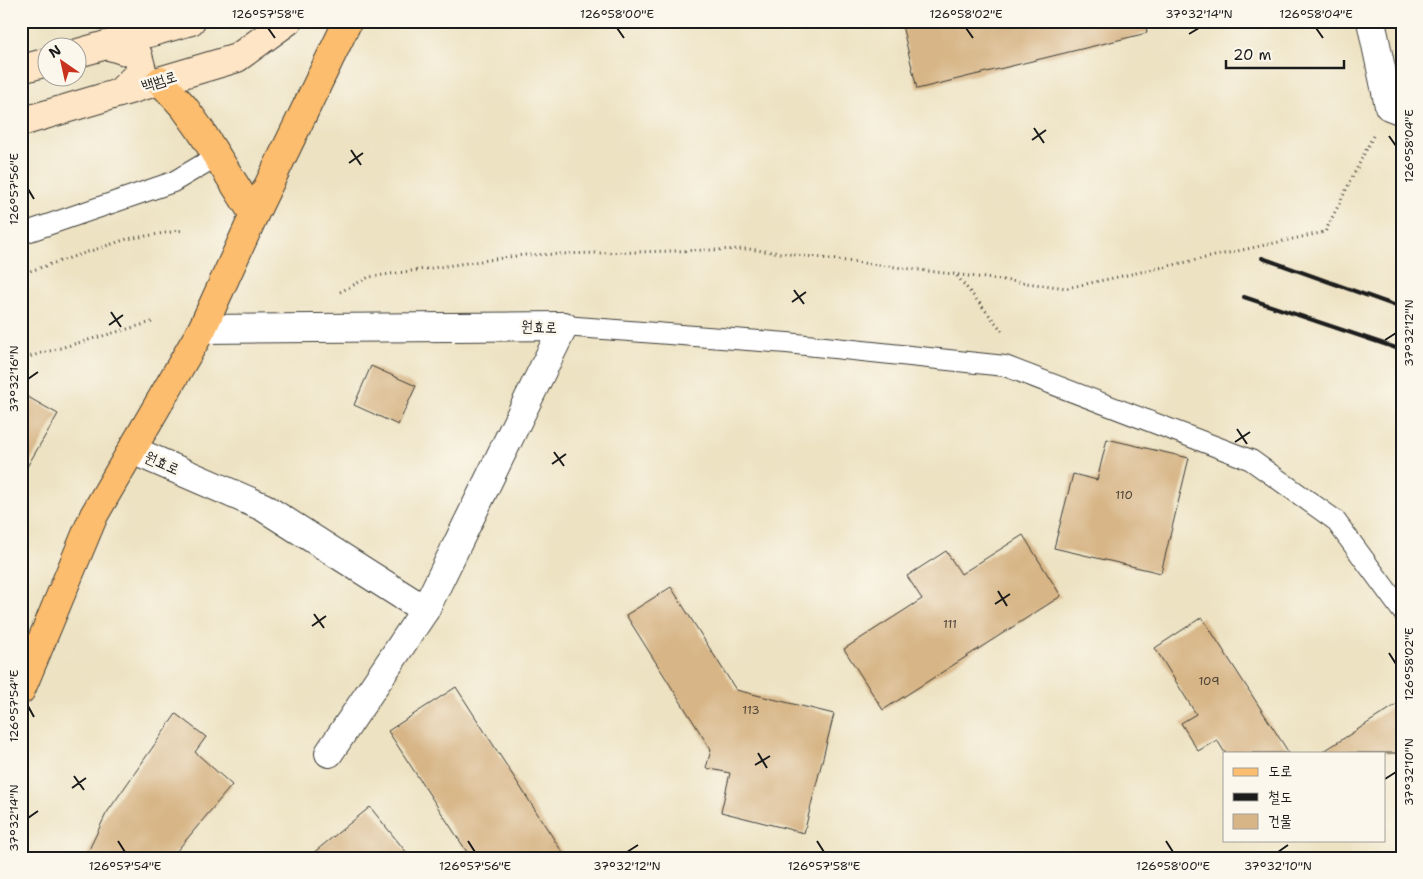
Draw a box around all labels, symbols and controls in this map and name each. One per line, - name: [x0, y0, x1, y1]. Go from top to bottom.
- text: 126°57'58"E: [232, 6, 304, 22]
- text: 126°58'00"E: [580, 6, 654, 22]
- text: 126°58'02"E: [929, 6, 1003, 22]
- text: 37°32'14"N: [1165, 6, 1233, 22]
- text: 126°58'04"E: [1279, 6, 1353, 22]
- north arrow: [38, 38, 88, 88]
- scale bar: [1226, 38, 1343, 70]
- text: N: [45, 41, 64, 62]
- text: 20 m: [1233, 45, 1272, 65]
- street label: 백범로: [139, 66, 179, 96]
- text: 126°58'04"E: [1401, 109, 1417, 183]
- text: 126°57'56"E: [6, 153, 22, 225]
- text: 37°32'12"N: [1401, 299, 1417, 367]
- street label: 원효로: [521, 316, 557, 338]
- text: 37°32'16"N: [6, 345, 22, 413]
- street label: 원효로: [141, 446, 183, 480]
- house number: 110: [1115, 487, 1133, 503]
- house number: 111: [943, 616, 957, 632]
- text: 126°58'02"E: [1401, 627, 1417, 701]
- text: 126°57'54"E: [6, 670, 22, 742]
- house number: 109: [1198, 673, 1220, 689]
- house number: 113: [742, 702, 760, 718]
- text: 37°32'10"N: [1401, 738, 1417, 806]
- legend: [1223, 752, 1386, 842]
- text: 도로: [1268, 761, 1292, 781]
- text: 37°32'14"N: [6, 784, 22, 852]
- text: 철도: [1268, 787, 1292, 807]
- text: 건물: [1268, 811, 1292, 831]
- text: 126°57'54"E: [89, 858, 161, 874]
- text: 126°57'56"E: [439, 858, 511, 874]
- text: 37°32'12"N: [593, 858, 661, 874]
- text: 126°57'58"E: [788, 858, 860, 874]
- text: 126°58'00"E: [1136, 858, 1210, 874]
- text: 37°32'10"N: [1244, 858, 1312, 874]

